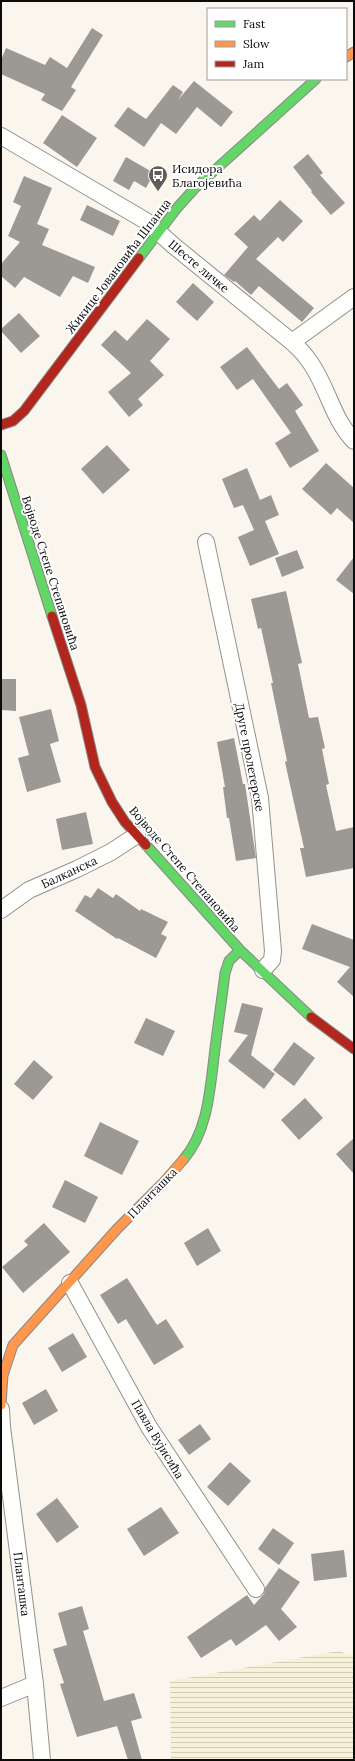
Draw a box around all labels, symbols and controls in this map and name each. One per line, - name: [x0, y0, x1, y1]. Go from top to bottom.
- legend: [207, 8, 347, 80]
- text: Fast: [243, 16, 266, 31]
- text: Slow: [243, 36, 270, 51]
- text: Jam: [242, 56, 264, 71]
- place label: Исидора Благојевића: [172, 161, 242, 190]
- bus stop icon: Исидора Благојевића: [147, 164, 169, 192]
- street label: Жикице Јовановића Шпанца: [62, 195, 174, 337]
- street label: Шесте личке: [166, 236, 233, 296]
- street label: Војводе Степе Степановића: [19, 494, 83, 652]
- street label: Друге пролетерске: [232, 701, 268, 813]
- street label: Војводе Степе Степановића: [126, 803, 244, 935]
- street label: Балканска: [39, 853, 99, 891]
- street label: Планташка: [124, 1165, 180, 1221]
- street label: Павла Вујисића: [128, 1397, 188, 1481]
- street label: Планташка: [11, 1551, 33, 1617]

